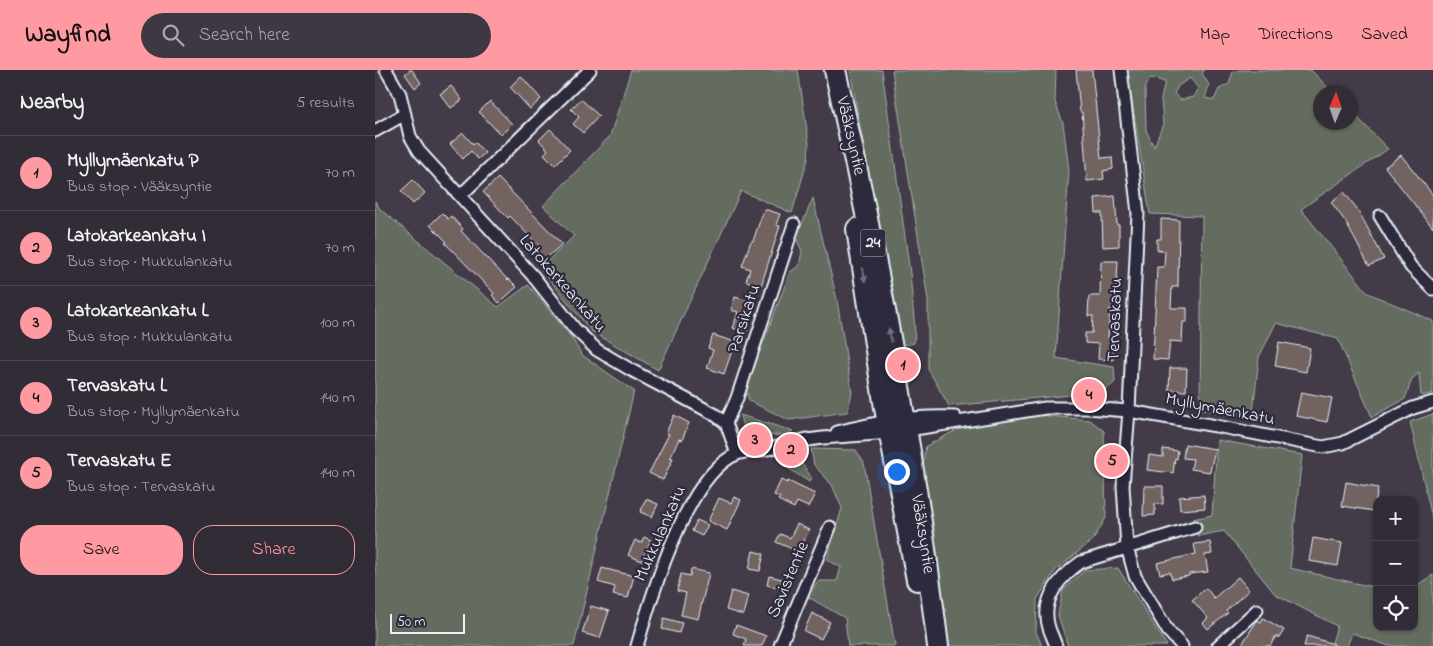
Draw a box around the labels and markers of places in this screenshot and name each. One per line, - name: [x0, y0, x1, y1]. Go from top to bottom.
- pin: 1: [887, 346, 919, 384]
- pin: 4: [1073, 376, 1105, 414]
- pin: 3: [739, 421, 771, 459]
- pin: 2: [775, 431, 807, 469]
- pin: 5: [1096, 442, 1128, 480]

